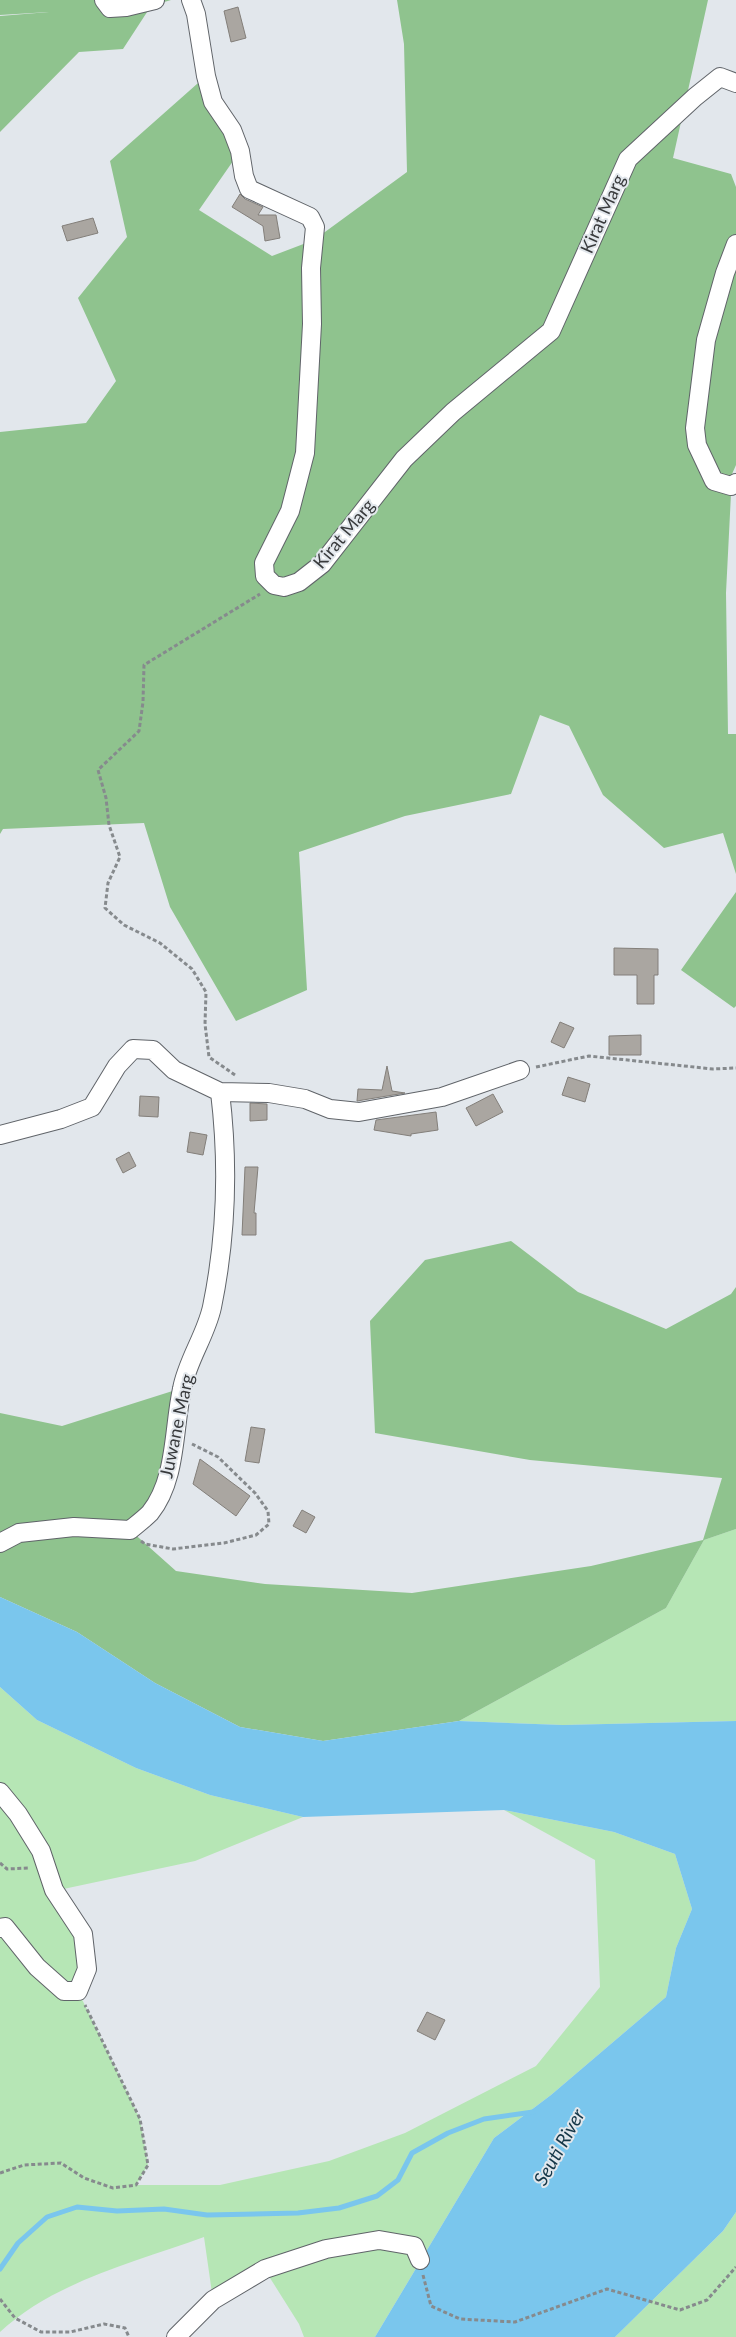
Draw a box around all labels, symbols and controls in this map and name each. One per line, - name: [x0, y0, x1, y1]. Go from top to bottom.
- street label: Kirat Marg: [575, 171, 629, 256]
- street label: Kirat Marg: [308, 494, 379, 572]
- street label: Juwane Marg: [154, 1372, 198, 1480]
- water label: Seuti River: [528, 2104, 589, 2189]

